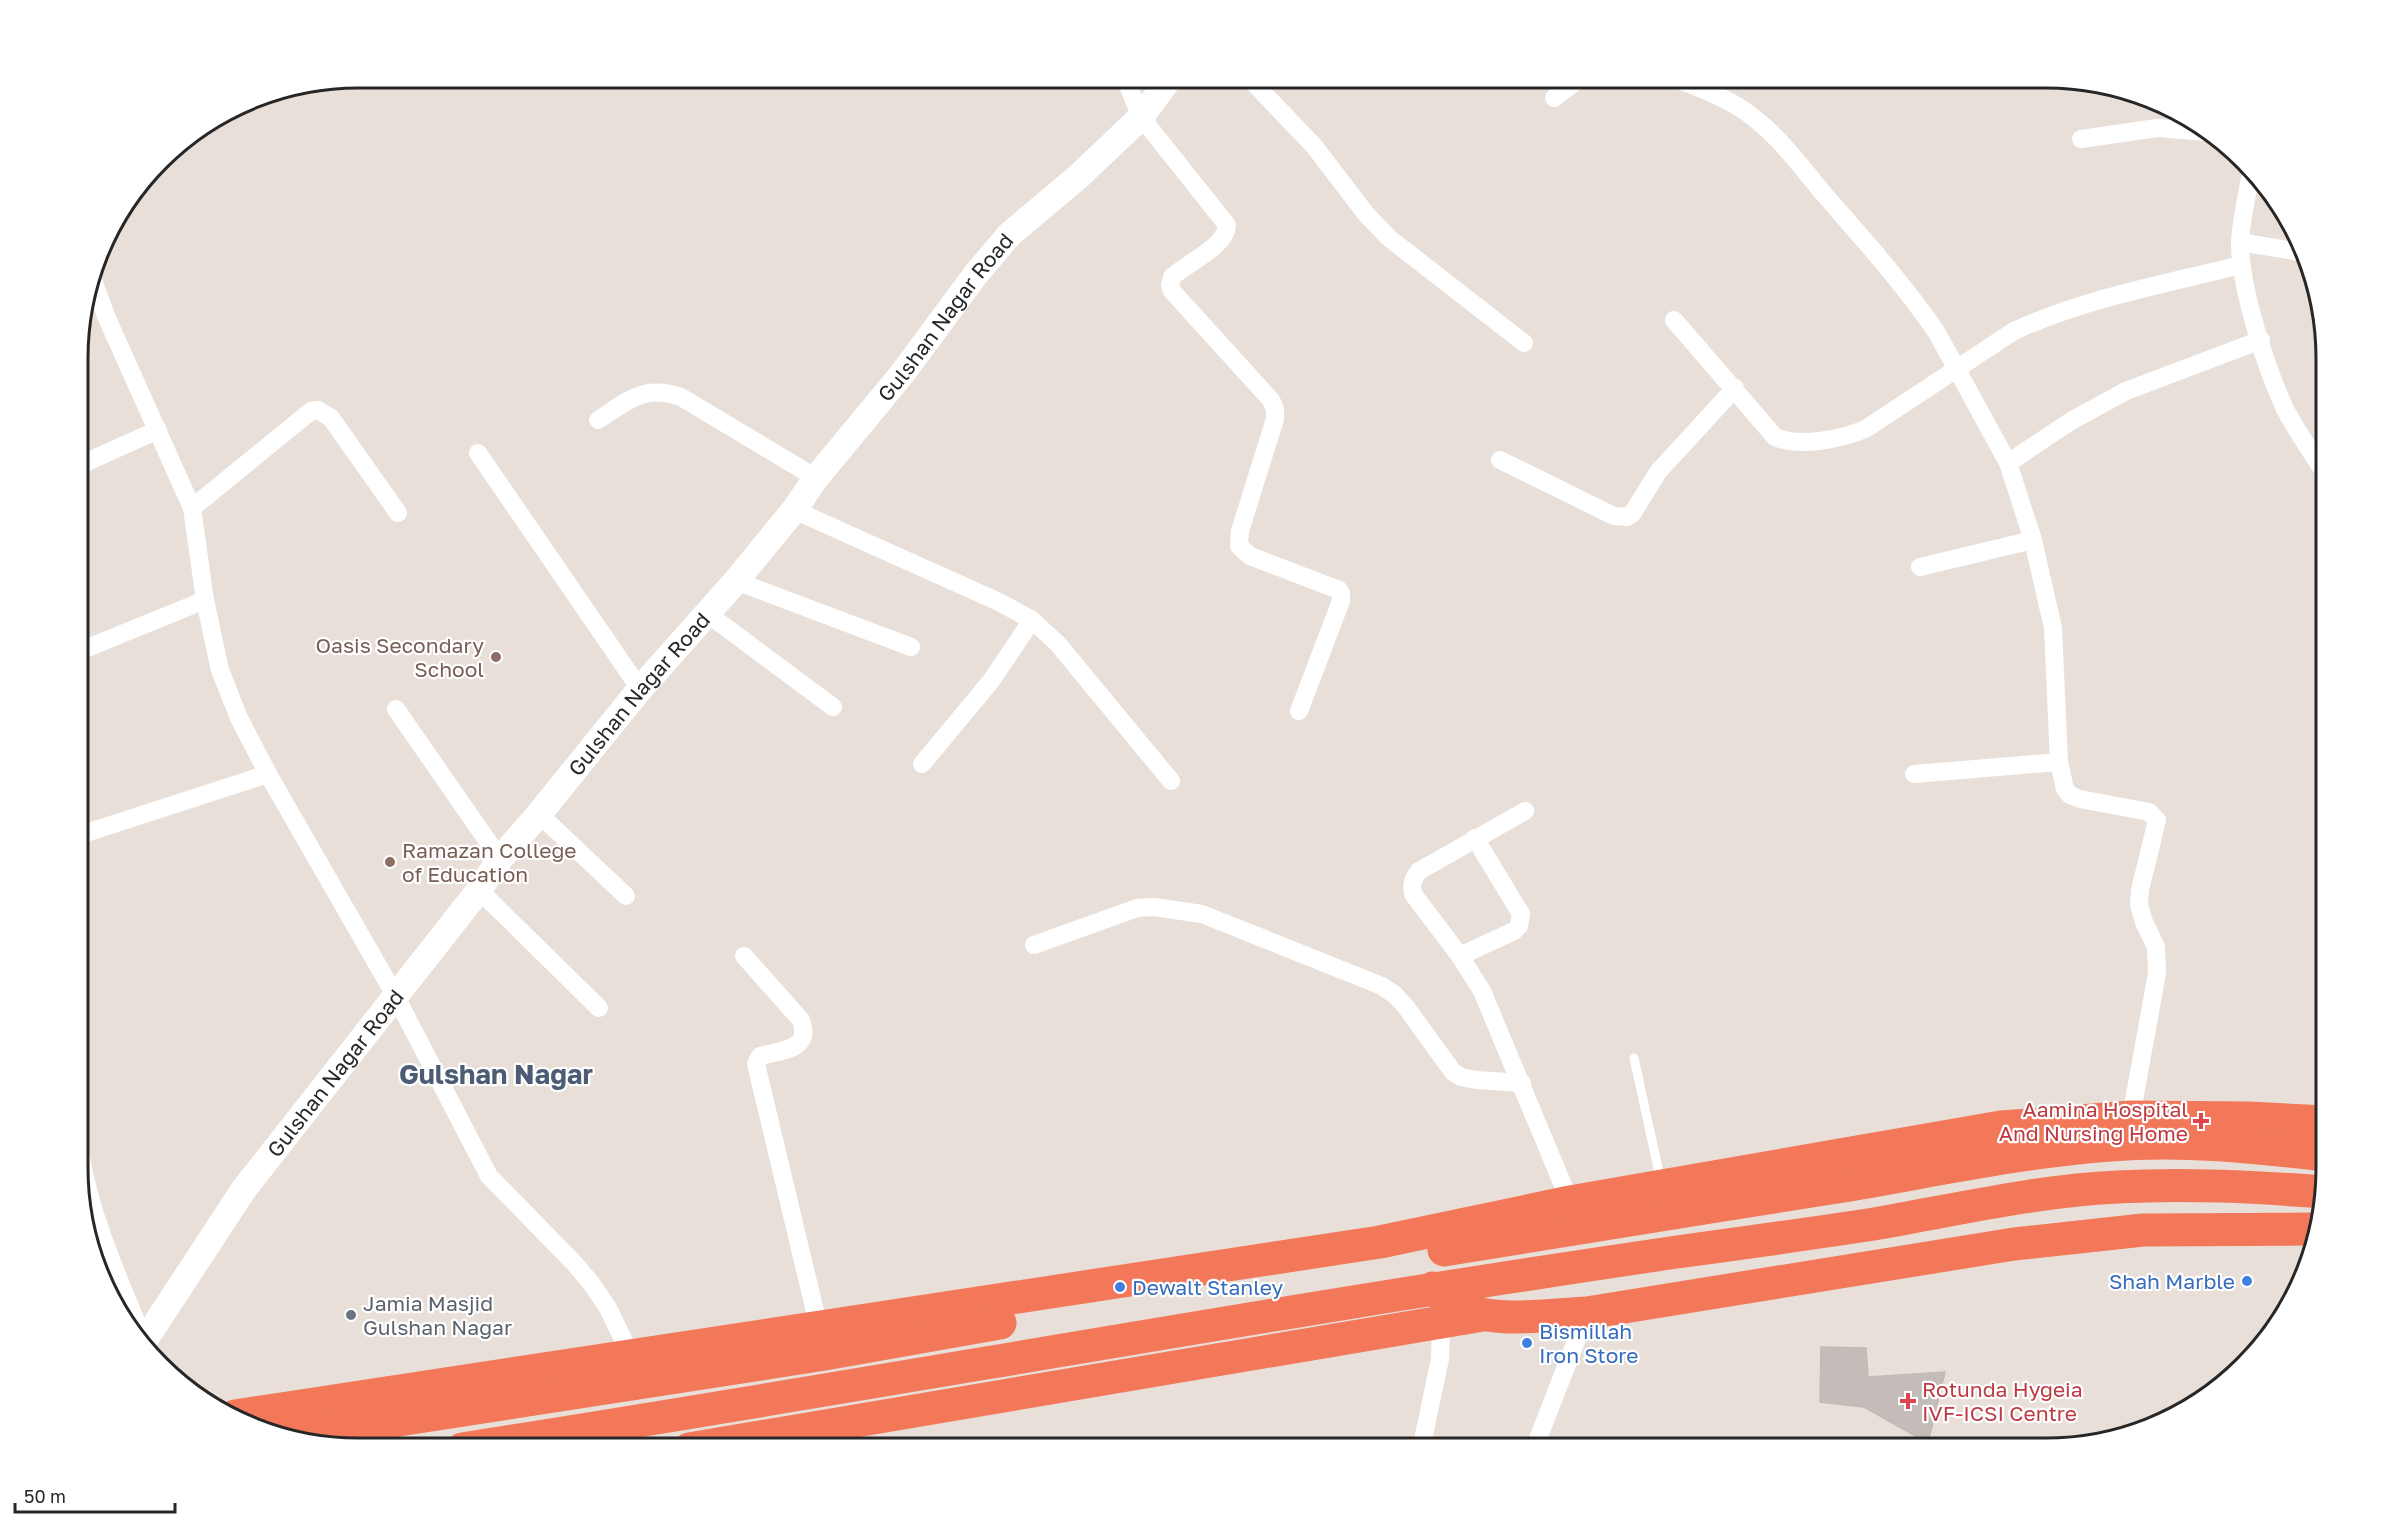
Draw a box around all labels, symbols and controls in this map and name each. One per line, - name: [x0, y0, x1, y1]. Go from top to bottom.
- street label: Gulshan Nagar Road: [872, 227, 1018, 407]
- street label: Gulshan Nagar Road: [562, 607, 715, 781]
- place label: Oasis Secondary School: [316, 632, 484, 682]
- marker: Oasis Secondary School: [489, 650, 503, 664]
- place label: Ramazan College of Education: [402, 837, 577, 887]
- marker: Ramazan College of Education: [383, 855, 397, 869]
- street label: Gulshan Nagar Road: [261, 984, 409, 1162]
- district label: Gulshan Nagar: [399, 1058, 593, 1090]
- place label: Aamina Hospital And Nursing Home: [1999, 1096, 2188, 1146]
- marker: Aamina Hospital And Nursing Home: [2192, 1112, 2210, 1130]
- place label: Shah Marble: [2109, 1268, 2235, 1294]
- place label: Dewalt Stanley: [1132, 1274, 1284, 1300]
- marker: Shah Marble: [2240, 1274, 2254, 1288]
- marker: Dewalt Stanley: [1113, 1280, 1127, 1294]
- place label: Jamia Masjid Gulshan Nagar: [363, 1290, 512, 1340]
- marker: Jamia Masjid Gulshan Nagar: [344, 1308, 358, 1322]
- place label: Bismillah Iron Store: [1539, 1318, 1639, 1368]
- marker: Bismillah Iron Store: [1520, 1336, 1534, 1350]
- place label: Rotunda Hygeia IVF-ICSI Centre: [1922, 1376, 2083, 1426]
- marker: Rotunda Hygeia IVF-ICSI Centre: [1899, 1392, 1917, 1410]
- scale bar: [15, 1476, 176, 1514]
- text: 50 m: [24, 1485, 66, 1507]

